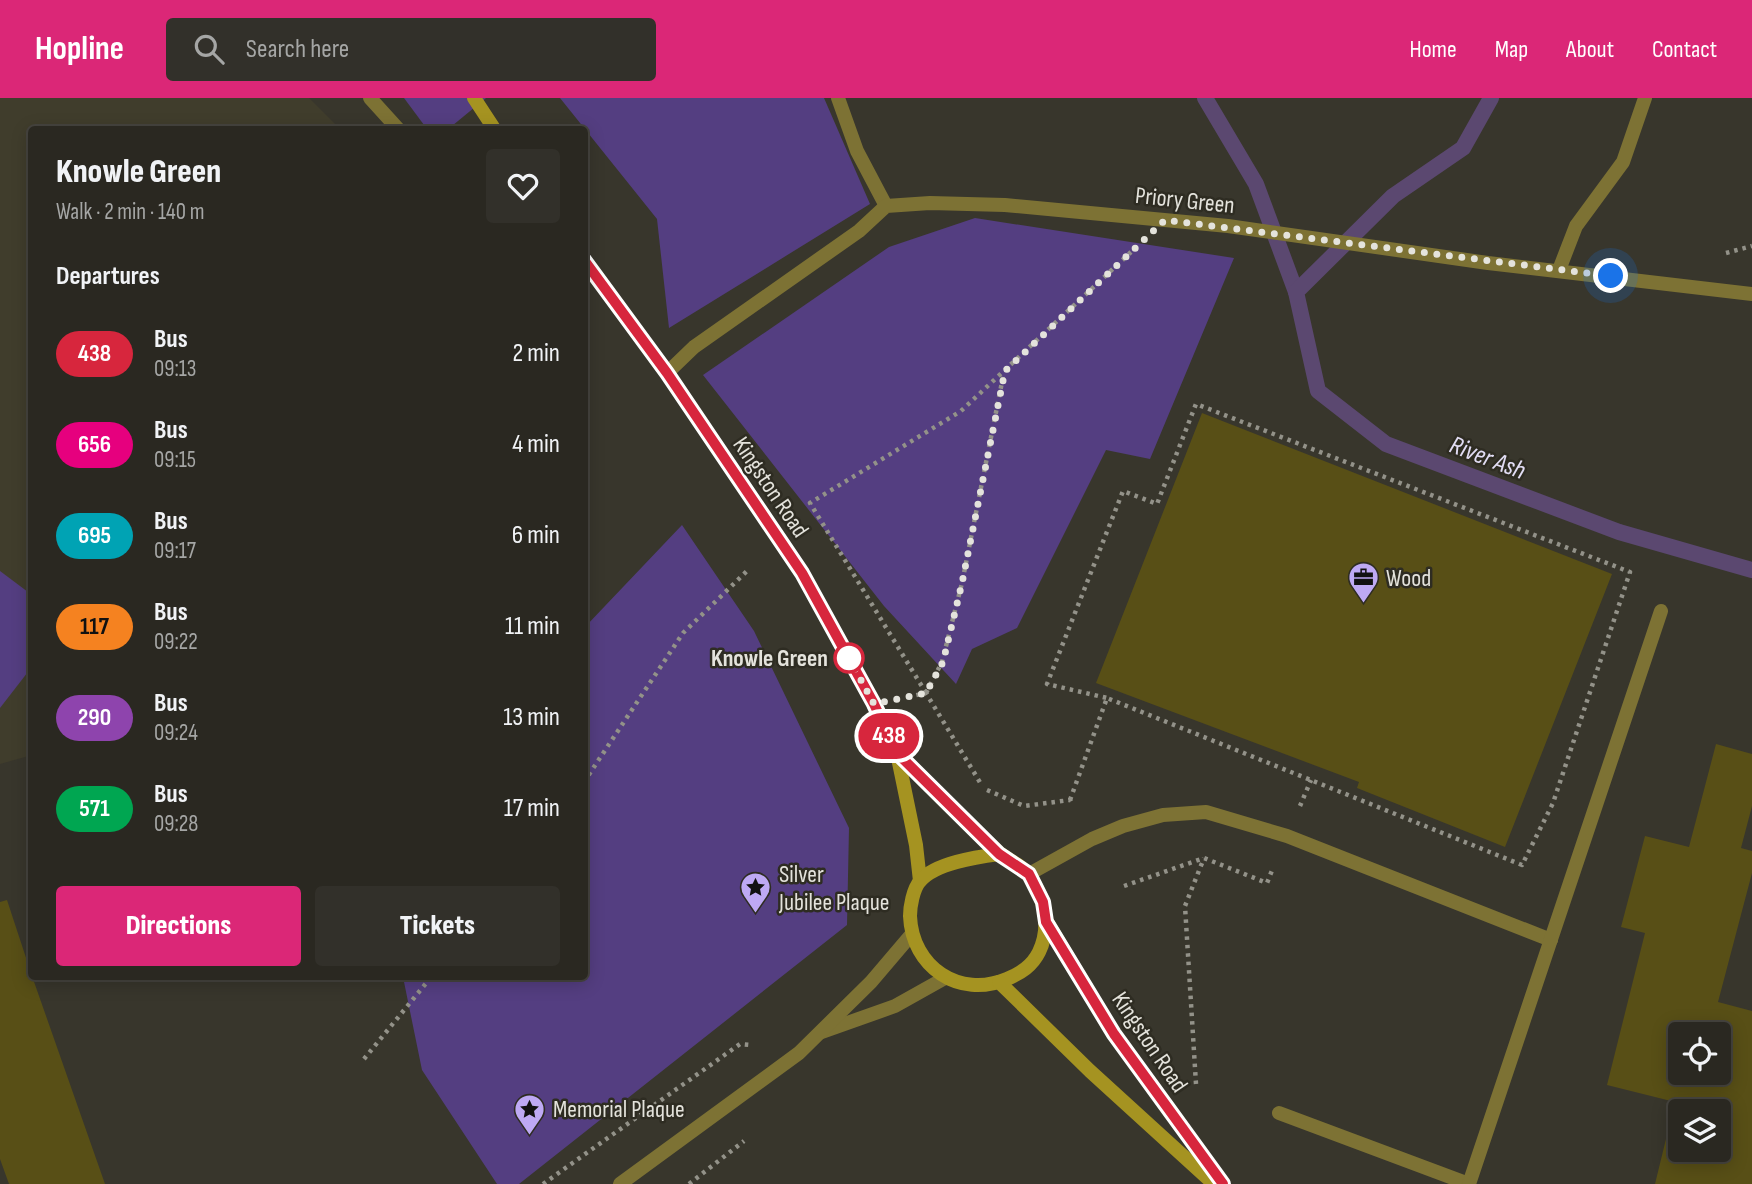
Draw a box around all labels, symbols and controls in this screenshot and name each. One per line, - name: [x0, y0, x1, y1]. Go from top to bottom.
- search box: [166, 18, 656, 81]
- text: Hopline: [35, 29, 124, 69]
- icon: search: [190, 30, 228, 68]
- text: Search here: [246, 34, 349, 65]
- text: Home: [1409, 35, 1457, 64]
- text: Map: [1495, 35, 1528, 64]
- text: About: [1566, 35, 1614, 64]
- text: Contact: [1652, 35, 1717, 64]
- button: heart: [486, 149, 560, 223]
- text: Knowle Green: [56, 152, 221, 192]
- street label: Priory Green: [1134, 181, 1236, 220]
- text: Walk · 2 min · 140 m: [56, 198, 204, 226]
- your location: [1593, 258, 1628, 293]
- text: Departures: [56, 261, 160, 292]
- text: Bus: [154, 324, 188, 355]
- text: 2 min: [512, 338, 560, 369]
- text: 438: [78, 339, 111, 368]
- text: 09:13: [154, 355, 196, 383]
- text: Bus: [154, 415, 188, 446]
- text: 4 min: [512, 429, 560, 460]
- text: 656: [78, 430, 111, 459]
- water label: River Ash: [1445, 430, 1530, 487]
- street label: Kingston Road: [726, 431, 815, 543]
- text: 09:15: [154, 446, 196, 474]
- text: Bus: [154, 506, 188, 537]
- text: 6 min: [512, 520, 560, 551]
- text: 695: [78, 521, 111, 550]
- text: 09:17: [154, 537, 196, 565]
- office icon: Wood: [1346, 561, 1380, 605]
- place label: Wood: [1386, 564, 1431, 593]
- text: Bus: [154, 597, 188, 628]
- text: 11 min: [505, 611, 560, 642]
- text: 117: [80, 612, 109, 641]
- text: 09:22: [154, 628, 198, 656]
- marker: Knowle Green: [834, 643, 864, 673]
- place label: Knowle Green: [711, 644, 828, 673]
- text: Bus: [154, 688, 188, 719]
- text: 13 min: [503, 702, 560, 733]
- text: 290: [78, 703, 111, 732]
- line badge: 438: [849, 713, 929, 759]
- text: 09:24: [154, 719, 198, 747]
- text: 438: [872, 721, 906, 750]
- text: Bus: [154, 779, 188, 810]
- text: 17 min: [504, 793, 560, 824]
- text: 571: [79, 794, 110, 823]
- text: 09:28: [154, 810, 198, 838]
- place label: Silver Jubilee Plaque: [778, 860, 889, 917]
- place icon: Silver Jubilee Plaque: [739, 871, 773, 915]
- button: Directions: [56, 886, 301, 966]
- button: Tickets: [315, 886, 560, 966]
- street label: Kingston Road: [1105, 986, 1194, 1098]
- map controls: [1668, 1022, 1731, 1162]
- button: locate: [1668, 1022, 1731, 1085]
- place icon: Memorial Plaque: [513, 1092, 547, 1136]
- place label: Memorial Plaque: [553, 1095, 685, 1124]
- button: layers: [1668, 1099, 1731, 1162]

